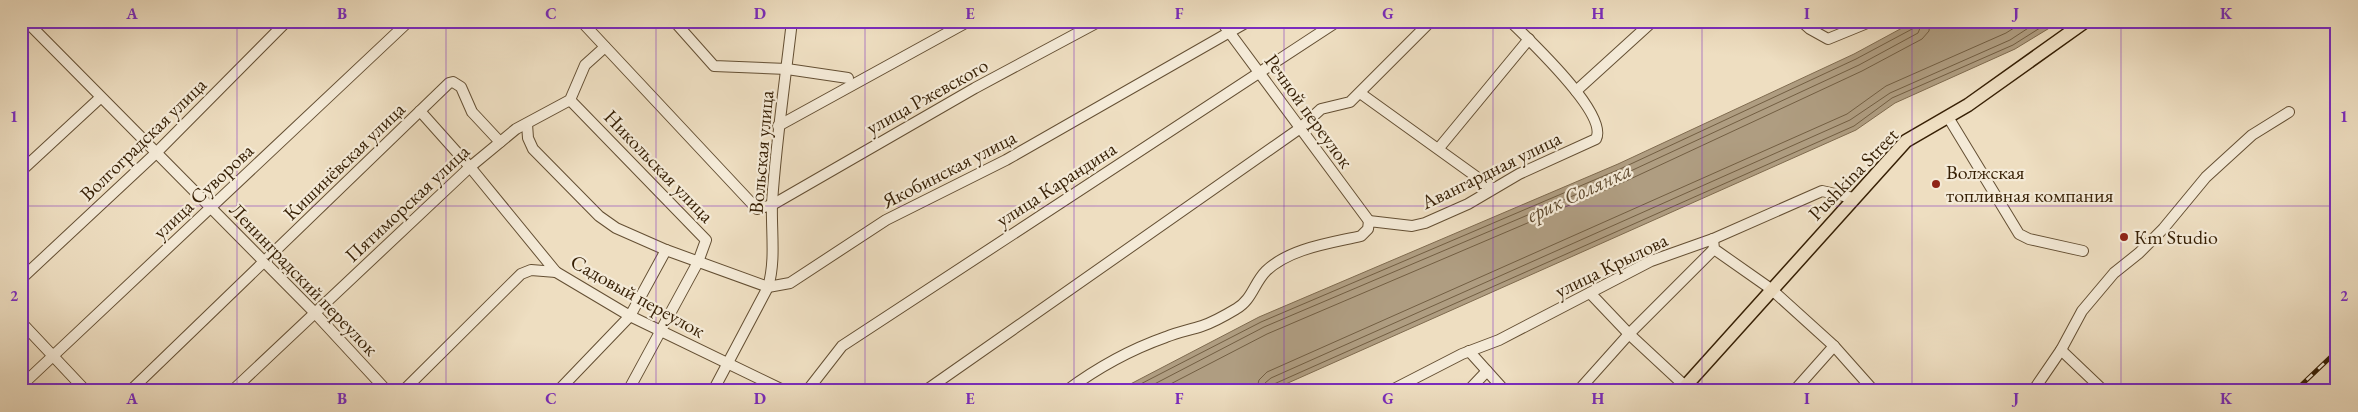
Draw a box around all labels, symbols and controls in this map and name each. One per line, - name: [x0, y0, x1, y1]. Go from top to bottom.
- text: A: [125, 3, 138, 24]
- text: B: [337, 3, 347, 24]
- text: C: [545, 3, 557, 24]
- text: D: [754, 3, 766, 24]
- text: E: [965, 3, 975, 24]
- text: F: [1175, 3, 1184, 24]
- text: G: [1382, 3, 1394, 24]
- text: H: [1592, 3, 1605, 24]
- text: I: [1804, 3, 1810, 24]
- text: J: [2011, 3, 2019, 24]
- text: K: [2220, 3, 2233, 24]
- street label: Речной переулок: [1259, 49, 1359, 174]
- street label: улица Ржевского: [861, 52, 993, 140]
- street label: Волгоградская улица: [74, 72, 212, 206]
- street label: Вольская улица: [743, 89, 779, 215]
- street label: Кишинёвская улица: [278, 96, 410, 226]
- street label: Никольская улица: [598, 104, 720, 228]
- text: 1: [10, 106, 18, 127]
- text: 1: [2340, 106, 2348, 127]
- street label: Pushkina Street: [1802, 122, 1904, 226]
- street label: Якобинская улица: [876, 124, 1021, 215]
- street label: Авангардная улица: [1416, 125, 1565, 216]
- street label: улица Карандина: [991, 135, 1121, 233]
- street label: улица Суворова: [147, 138, 259, 244]
- street label: Пятиморская улица: [339, 138, 475, 268]
- water label: ерик Солянка: [1522, 156, 1636, 228]
- place label: Волжская топливная компания: [1946, 159, 2114, 208]
- marker: Волжская топливная компания: [1930, 178, 1942, 190]
- street label: Ленинградский переулок: [224, 197, 384, 362]
- place label: Кm Studio: [2134, 224, 2218, 250]
- street label: улица Крылова: [1550, 226, 1672, 304]
- marker: Кm Studio: [2118, 231, 2130, 243]
- street label: Садовый переулок: [566, 248, 710, 344]
- text: 2: [10, 285, 19, 306]
- text: 2: [2340, 285, 2349, 306]
- text: A: [125, 388, 138, 409]
- text: B: [337, 388, 347, 409]
- text: C: [545, 388, 557, 409]
- text: D: [754, 388, 766, 409]
- text: E: [965, 388, 975, 409]
- text: F: [1175, 388, 1184, 409]
- text: G: [1382, 388, 1394, 409]
- text: H: [1592, 388, 1605, 409]
- text: I: [1804, 388, 1810, 409]
- text: J: [2011, 388, 2019, 409]
- text: K: [2220, 388, 2233, 409]

